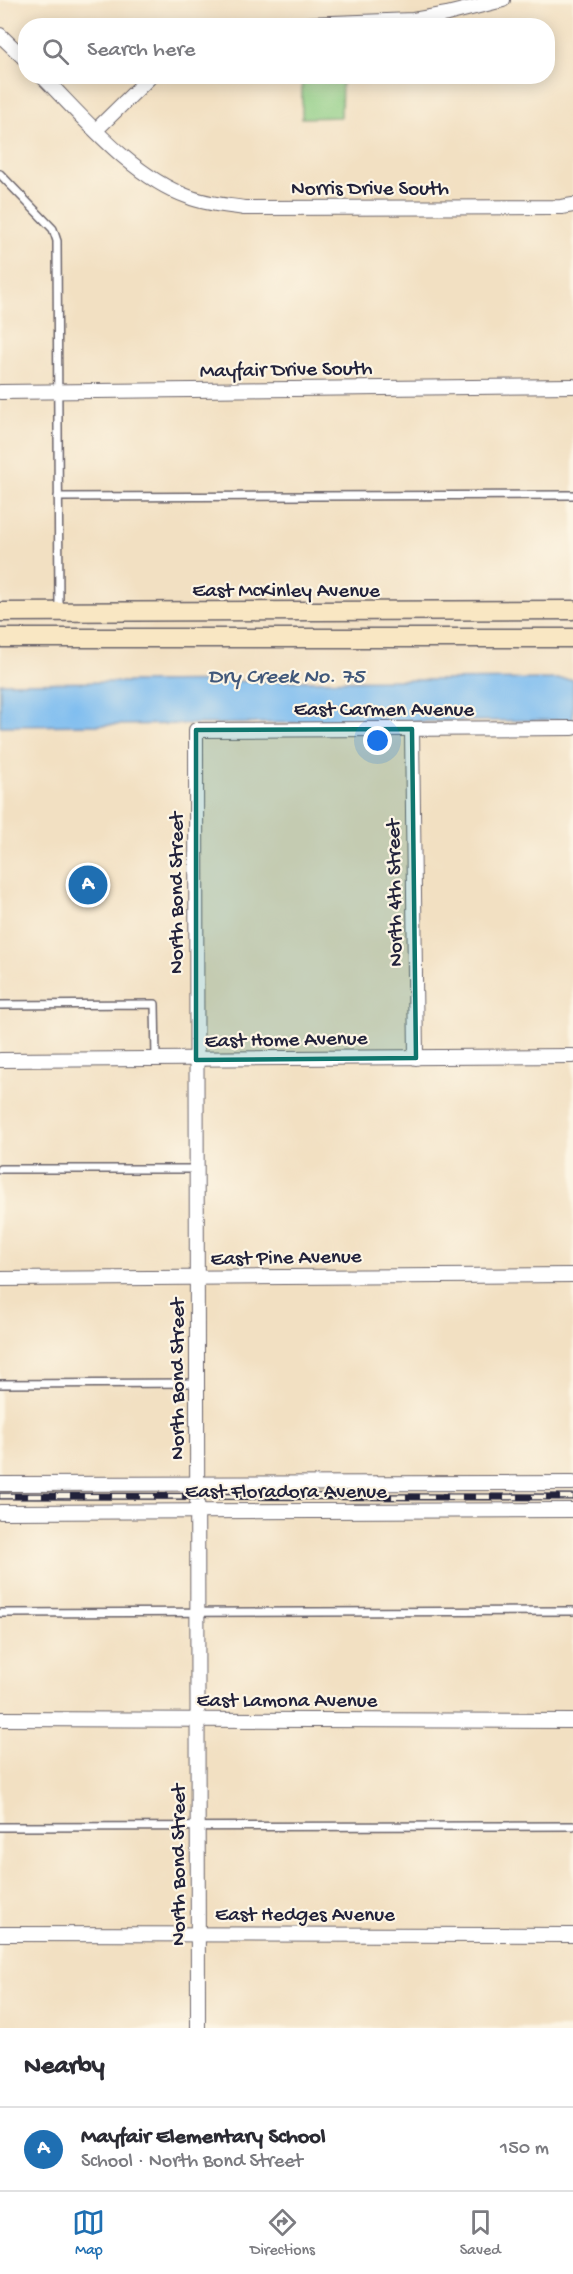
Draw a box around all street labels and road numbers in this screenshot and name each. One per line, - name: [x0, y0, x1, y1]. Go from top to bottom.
- street label: Norris Drive South: [291, 178, 449, 203]
- street label: Mayfair Drive South: [199, 357, 373, 386]
- street label: East McKinley Avenue: [192, 580, 381, 605]
- street label: East Carmen Avenue: [294, 699, 475, 724]
- street label: North Bond Street: [166, 810, 191, 974]
- street label: North 4th Street: [383, 816, 410, 967]
- street label: East Home Avenue: [204, 1028, 369, 1055]
- street label: East Pine Avenue: [210, 1246, 363, 1273]
- street label: North Bond Street: [167, 1296, 192, 1460]
- street label: East Floradora Avenue: [185, 1481, 388, 1506]
- street label: East Lamona Avenue: [197, 1690, 379, 1715]
- street label: North Bond Street: [168, 1782, 193, 1946]
- street label: East Hedges Avenue: [215, 1904, 396, 1929]

